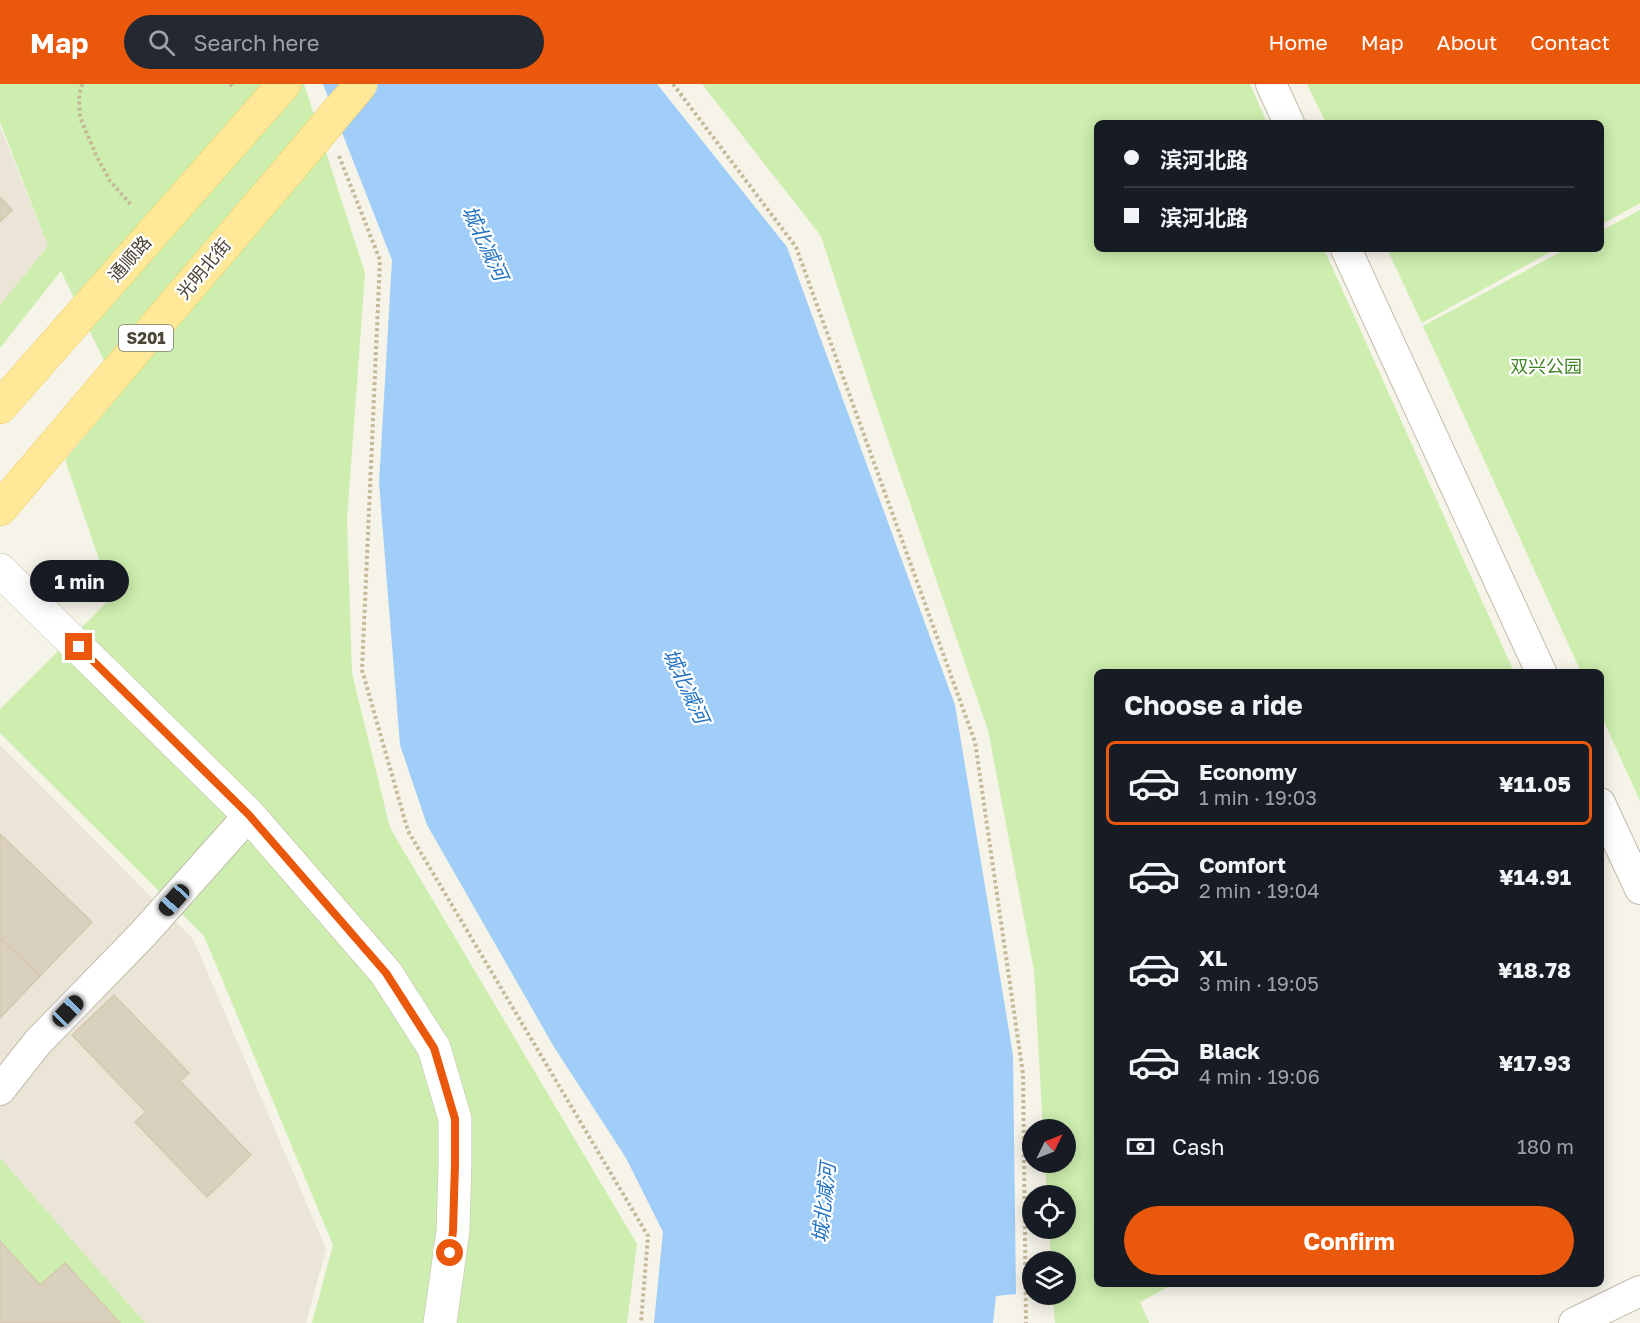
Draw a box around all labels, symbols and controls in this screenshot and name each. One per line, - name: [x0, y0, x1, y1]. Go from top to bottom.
- search box: [124, 15, 544, 69]
- text: Map: [30, 26, 88, 59]
- icon: search: [145, 26, 178, 59]
- text: Search here: [193, 29, 319, 56]
- text: Home: [1268, 29, 1328, 55]
- text: Map: [1361, 29, 1404, 55]
- text: About: [1437, 29, 1497, 55]
- text: Contact: [1530, 29, 1610, 55]
- text: 滨河北路: [1160, 146, 1248, 173]
- water label: 城北减河: [458, 201, 515, 288]
- text: 滨河北路: [1160, 204, 1248, 231]
- street label: 通顺路: [103, 231, 155, 286]
- street label: 光明北街: [172, 234, 235, 303]
- road number: S201: [119, 325, 173, 351]
- park label: 双兴公园: [1510, 355, 1582, 377]
- callout: 1 min: [29, 560, 128, 602]
- text: 1 min: [54, 569, 105, 593]
- route end: [65, 633, 92, 660]
- water label: 城北减河: [659, 644, 716, 731]
- text: Choose a ride: [1124, 689, 1303, 721]
- icon: car: [1127, 756, 1181, 810]
- text: Economy: [1199, 758, 1297, 785]
- text: ¥11.05: [1499, 770, 1571, 797]
- text: 1 min · 19:03: [1199, 785, 1317, 809]
- icon: car: [1127, 849, 1181, 903]
- text: Comfort: [1199, 851, 1286, 878]
- text: ¥14.91: [1499, 863, 1571, 890]
- text: 2 min · 19:04: [1199, 878, 1319, 902]
- car: [155, 881, 193, 919]
- icon: car: [1127, 942, 1181, 996]
- text: XL: [1199, 944, 1227, 971]
- text: ¥18.78: [1498, 956, 1571, 983]
- text: 3 min · 19:05: [1199, 971, 1319, 995]
- car: [49, 992, 87, 1030]
- icon: car: [1127, 1035, 1181, 1089]
- text: Black: [1199, 1037, 1260, 1064]
- text: ¥17.93: [1499, 1049, 1571, 1076]
- text: 4 min · 19:06: [1199, 1064, 1320, 1088]
- north arrow: [1022, 1119, 1076, 1173]
- map controls: [1022, 1119, 1076, 1305]
- icon: cash: [1124, 1130, 1157, 1163]
- text: Cash: [1172, 1133, 1225, 1160]
- text: 180 m: [1517, 1134, 1574, 1158]
- water label: 城北减河: [807, 1158, 840, 1244]
- button: locate: [1022, 1185, 1076, 1239]
- button: Confirm: [1124, 1206, 1574, 1275]
- route start: [436, 1239, 463, 1266]
- button: layers: [1022, 1251, 1076, 1305]

